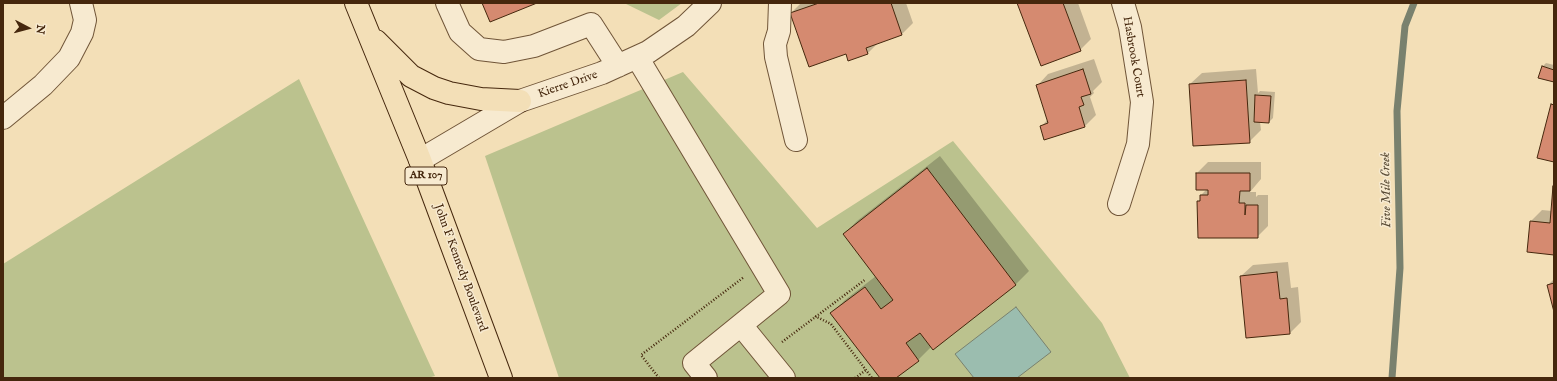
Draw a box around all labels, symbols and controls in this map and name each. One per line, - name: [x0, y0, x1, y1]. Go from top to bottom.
- north arrow: [8, 8, 48, 48]
- street label: Hasbrook Court: [1119, 15, 1147, 99]
- text: N: [32, 24, 47, 35]
- street label: Kierre Drive: [536, 68, 600, 102]
- water label: Five Mile Creek: [1379, 152, 1395, 228]
- road number: AR 107: [405, 167, 447, 185]
- street label: John F Kennedy Boulevard: [430, 202, 490, 334]

